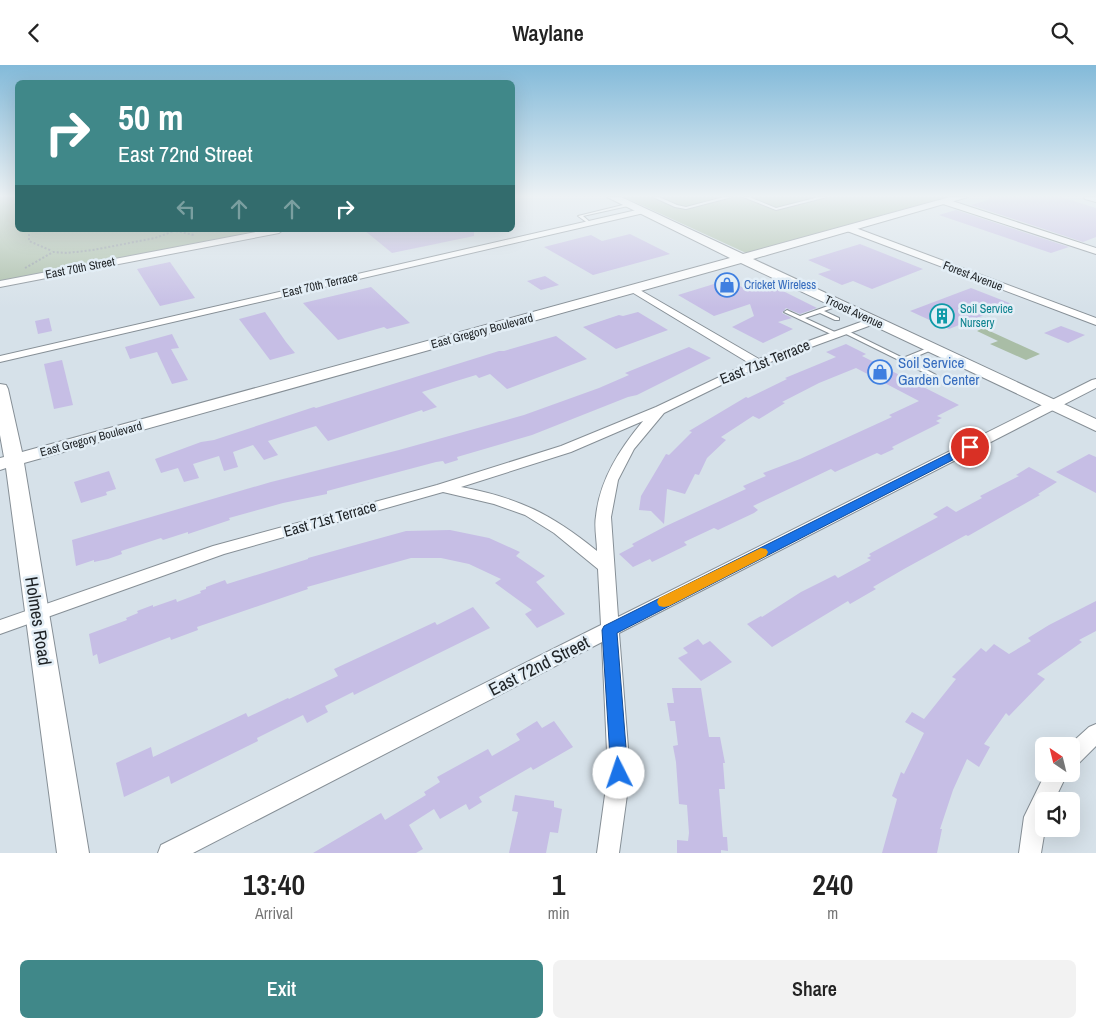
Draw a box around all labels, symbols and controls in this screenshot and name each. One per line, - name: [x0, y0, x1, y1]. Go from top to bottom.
- text: Waylane: [512, 18, 584, 48]
- icon: back: [20, 19, 48, 47]
- icon: search: [1048, 19, 1076, 47]
- text: 50 m: [118, 94, 183, 141]
- icon: right: [35, 100, 100, 165]
- text: East 72nd Street: [118, 139, 252, 169]
- icon: left: [172, 195, 200, 223]
- icon: ahead: [225, 195, 253, 223]
- icon: ahead: [278, 195, 306, 223]
- icon: right: [331, 195, 359, 223]
- street label: East 70th Street: [44, 253, 116, 283]
- street label: Forest Avenue: [941, 257, 1005, 295]
- street label: East 70th Terrace: [281, 269, 359, 301]
- shop icon: Cricket Wireless: [714, 272, 740, 298]
- place label: Cricket Wireless: [744, 277, 816, 293]
- street label: Troost Avenue: [822, 291, 886, 333]
- place label: Soil Service Nursery: [960, 301, 1013, 331]
- building icon: Soil Service Nursery: [929, 303, 955, 329]
- street label: East Gregory Boulevard: [429, 310, 535, 352]
- street label: East 71st Terrace: [717, 334, 813, 389]
- place label: Soil Service Garden Center: [898, 352, 979, 390]
- shop icon: Soil Service Garden Center: [867, 359, 893, 385]
- street label: East Gregory Boulevard: [38, 418, 144, 460]
- pin: [949, 426, 991, 468]
- icon: arrive: [956, 433, 984, 461]
- street label: East 71st Terrace: [281, 495, 379, 542]
- street label: Holmes Road: [19, 575, 58, 667]
- street label: East 72nd Street: [484, 629, 593, 702]
- north arrow: [1035, 737, 1080, 783]
- map controls: [1035, 737, 1080, 837]
- position arrow: [592, 746, 644, 798]
- button: sound: [1035, 792, 1080, 837]
- text: 13:40: [243, 864, 305, 904]
- text: 1: [552, 864, 566, 904]
- text: 240: [812, 864, 853, 904]
- text: Arrival: [255, 902, 293, 924]
- text: min: [548, 902, 570, 924]
- text: m: [827, 902, 838, 924]
- button: Exit: [20, 960, 543, 1018]
- button: Share: [553, 960, 1076, 1018]

